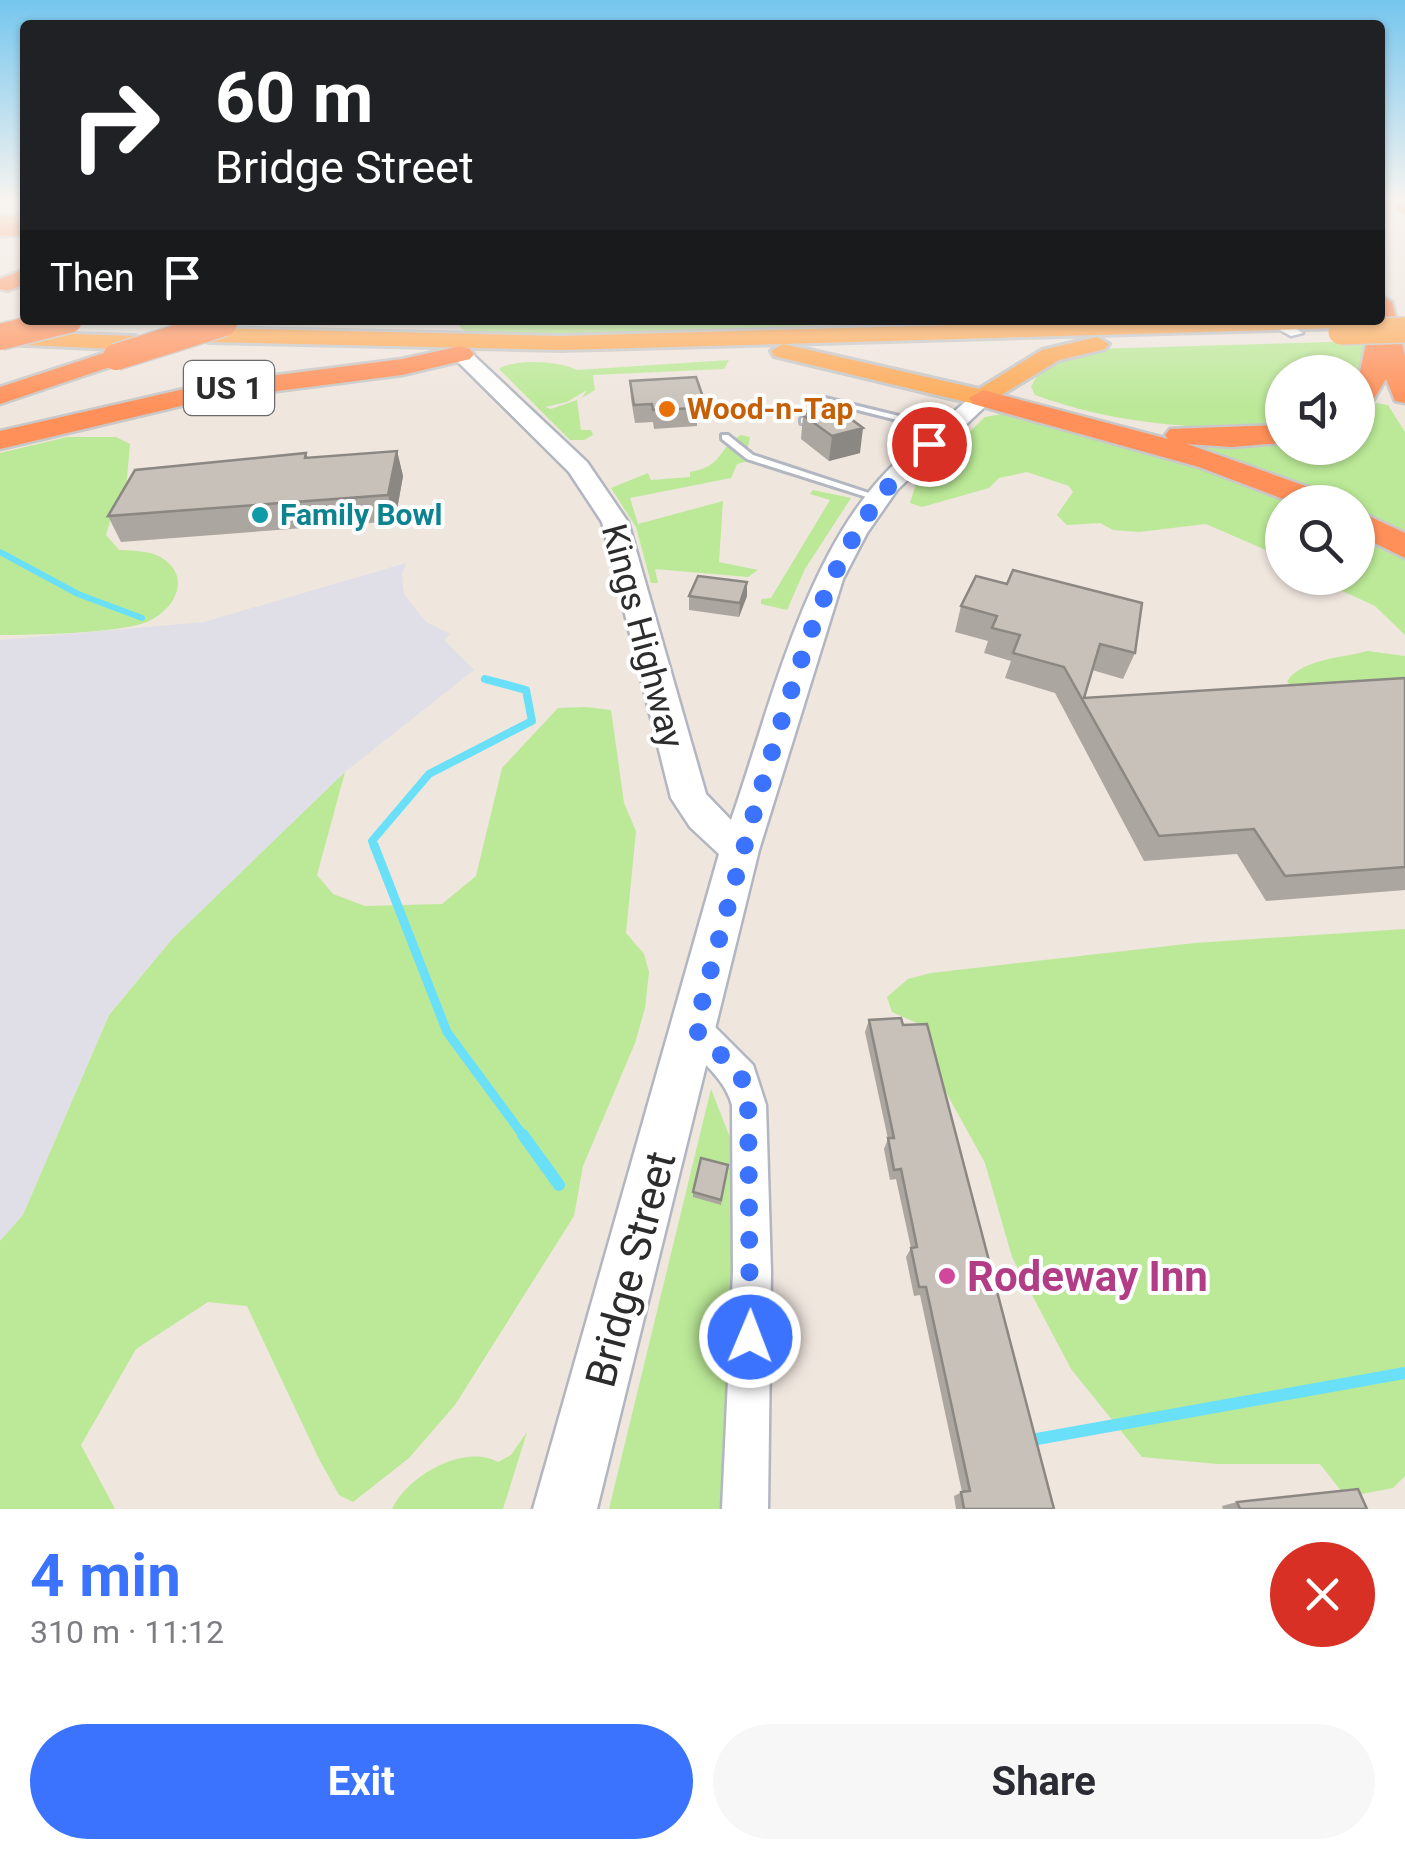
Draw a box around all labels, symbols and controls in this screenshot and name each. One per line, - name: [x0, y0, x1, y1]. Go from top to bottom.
- text: 60 m: [215, 57, 373, 139]
- icon: right: [50, 60, 180, 190]
- text: Bridge Street: [215, 141, 474, 194]
- icon: arrive: [155, 250, 210, 305]
- text: Then: [50, 256, 135, 300]
- map controls: [1265, 355, 1375, 595]
- button: sound: [1265, 355, 1375, 465]
- road number: US 1: [184, 361, 274, 415]
- place label: Wood-n-Tap: [687, 391, 853, 426]
- marker: Wood-n-Tap: [656, 398, 678, 420]
- pin: [887, 402, 972, 487]
- icon: arrive: [902, 417, 957, 472]
- button: search: [1265, 485, 1375, 595]
- place label: Family Bowl: [280, 497, 443, 532]
- marker: Family Bowl: [249, 504, 271, 526]
- street label: Kings Highway: [593, 520, 692, 753]
- street label: Bridge Street: [576, 1146, 685, 1392]
- place label: Rodeway Inn: [967, 1252, 1208, 1301]
- marker: Rodeway Inn: [936, 1265, 958, 1287]
- position arrow: [698, 1285, 802, 1389]
- text: 4 min: [30, 1540, 181, 1611]
- button: close: [1270, 1542, 1375, 1647]
- text: 310 m · 11:12: [30, 1613, 224, 1651]
- button: Exit: [30, 1724, 693, 1839]
- button: Share: [713, 1724, 1375, 1839]

